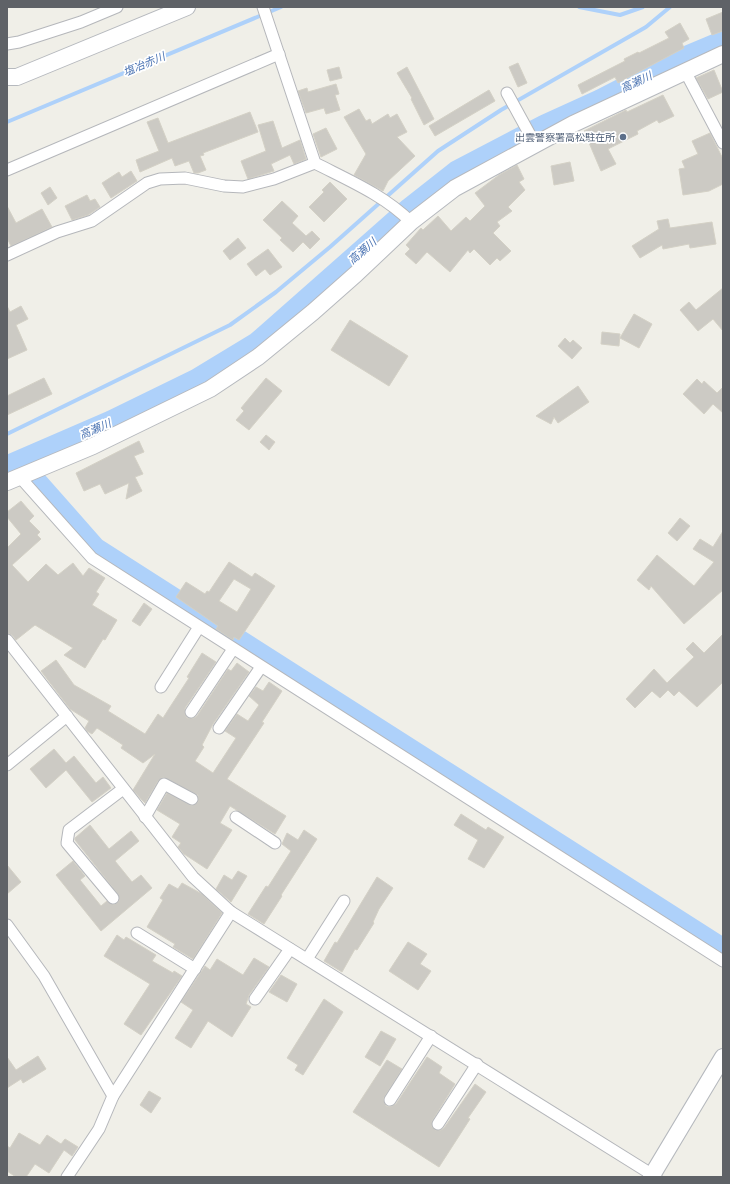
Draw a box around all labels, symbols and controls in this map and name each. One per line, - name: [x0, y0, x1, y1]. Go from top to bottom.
- water label: 塩冶赤川: [121, 49, 168, 79]
- water label: 高瀬川: [619, 69, 655, 95]
- place label: 出雲警察署高松駐在所: [515, 132, 615, 144]
- marker: 出雲警察署高松駐在所: [618, 132, 628, 142]
- water label: 高瀬川: [346, 235, 380, 267]
- water label: 高瀬川: [77, 416, 114, 442]

